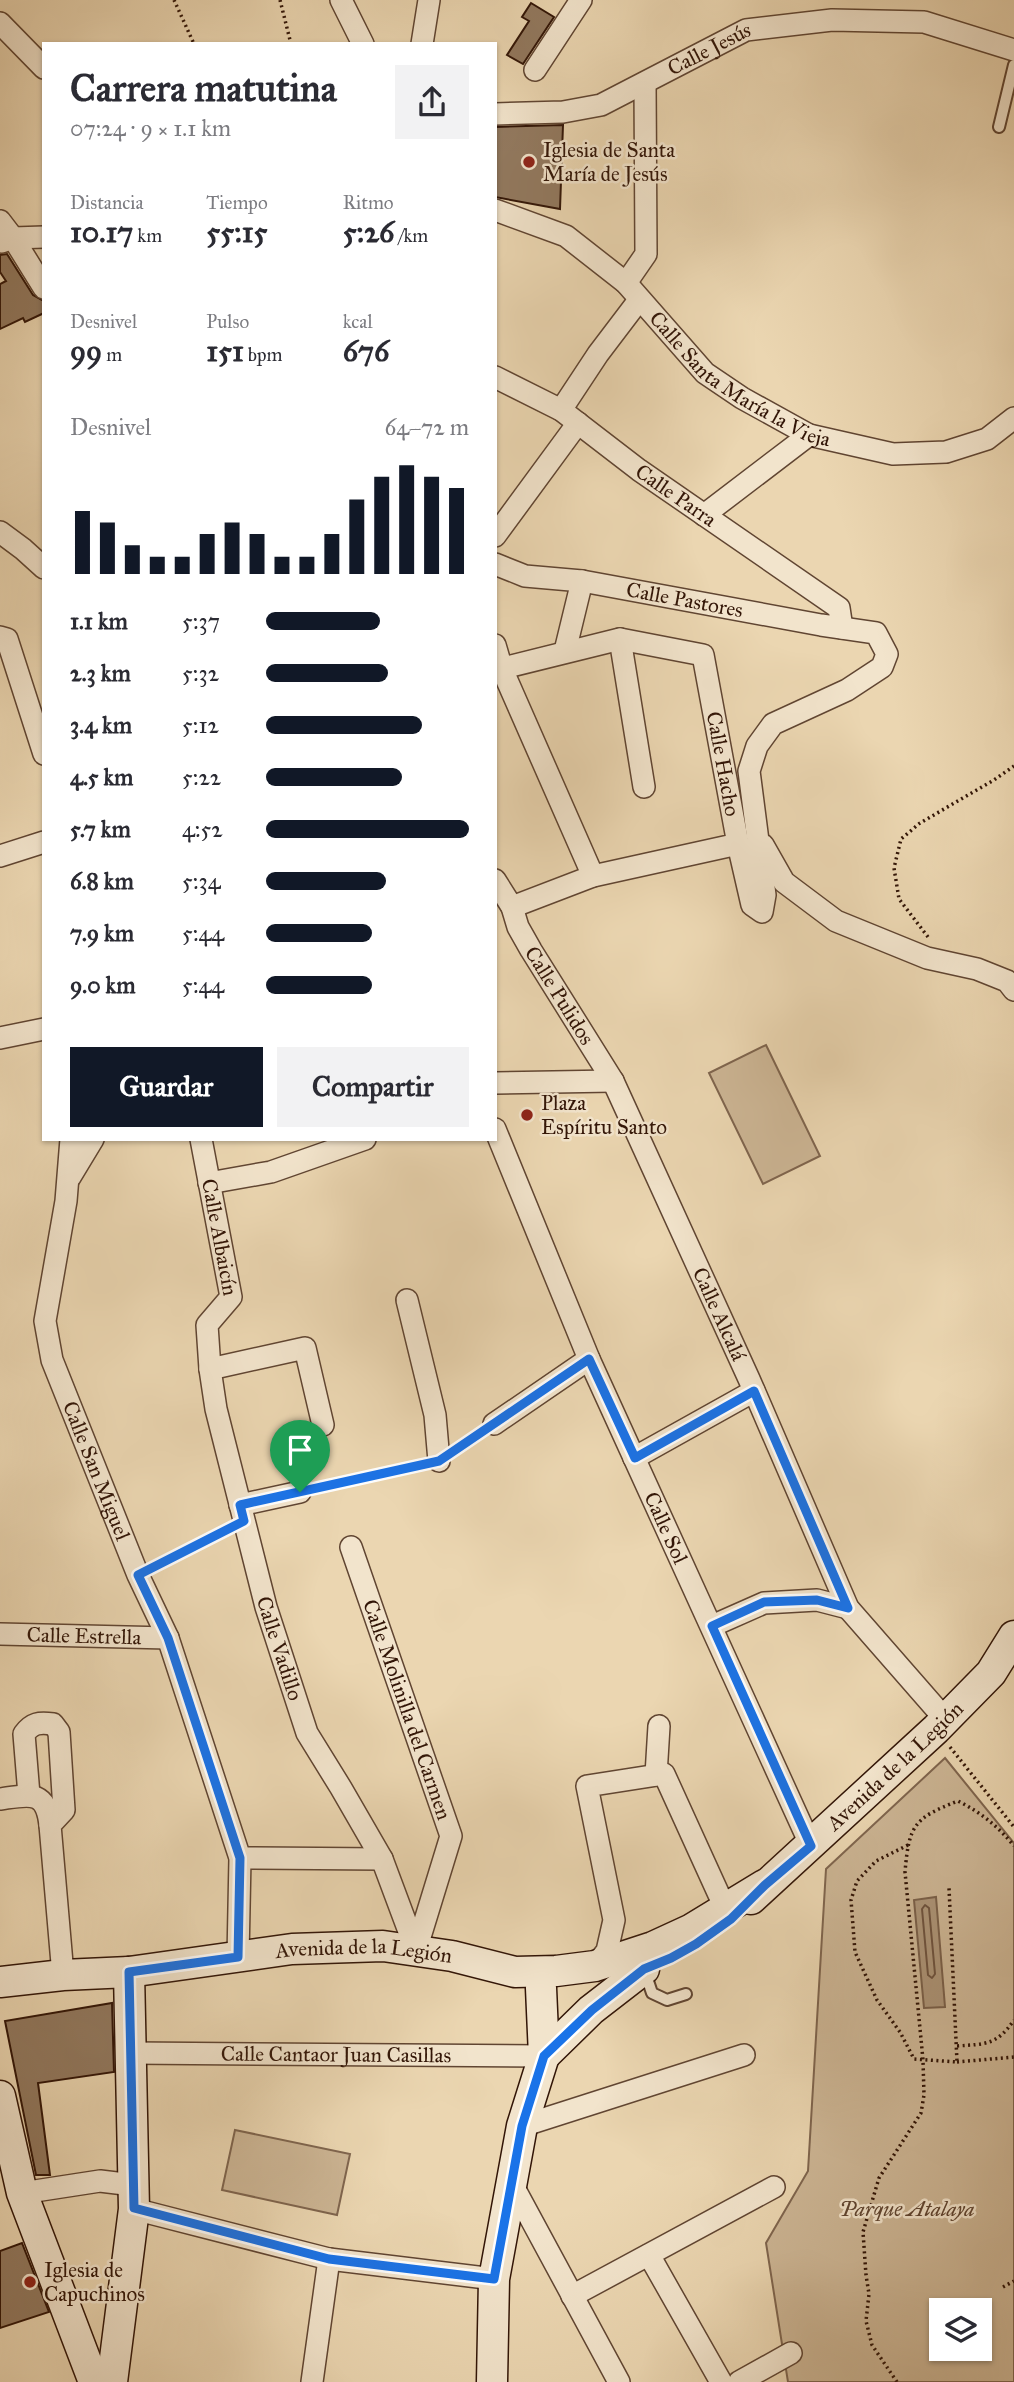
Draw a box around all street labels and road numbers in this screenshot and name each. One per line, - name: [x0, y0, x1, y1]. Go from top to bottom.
- street label: Calle Jesús: [663, 17, 752, 81]
- street label: Calle Santa María la Vieja: [644, 306, 833, 452]
- street label: Calle Parra: [630, 458, 722, 533]
- street label: Calle Pastores: [624, 576, 745, 623]
- street label: Calle Hacho: [701, 709, 746, 819]
- street label: Calle Pulidos: [519, 942, 600, 1050]
- street label: Calle Albaicín: [196, 1177, 243, 1298]
- street label: Calle Alcalá: [687, 1263, 752, 1365]
- street label: Calle San Miguel: [57, 1397, 136, 1545]
- street label: Calle Sol: [638, 1488, 694, 1568]
- street label: Calle Vadillo: [251, 1594, 309, 1704]
- street label: Calle Molinilla del Carmen: [357, 1596, 457, 1823]
- street label: Calle Estrella: [26, 1622, 142, 1650]
- street label: Avenida de la Legión: [820, 1696, 969, 1837]
- street label: Avenida de la Legión: [272, 1933, 454, 1969]
- street label: Calle Cantaor Juan Casillas: [221, 2041, 451, 2068]

